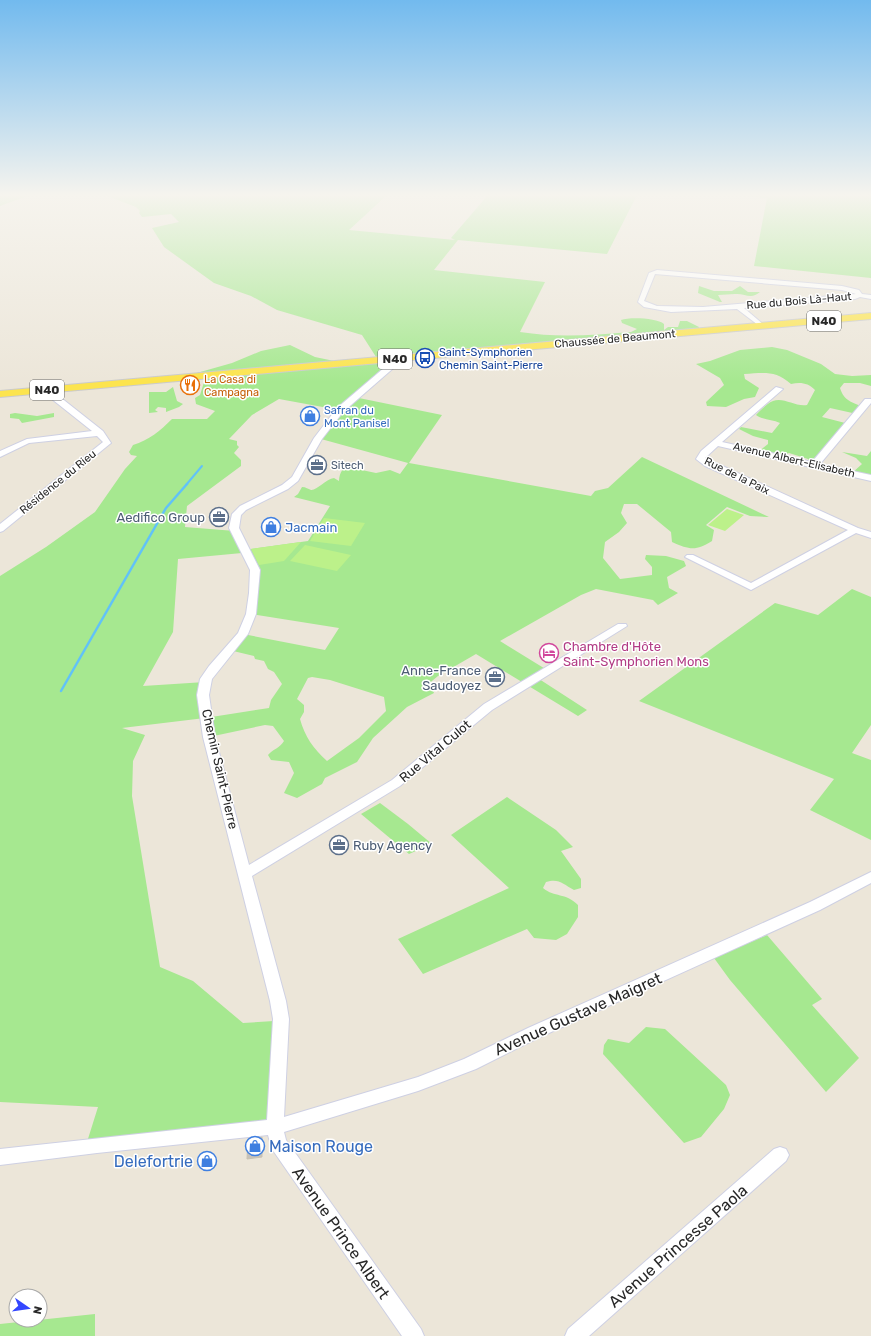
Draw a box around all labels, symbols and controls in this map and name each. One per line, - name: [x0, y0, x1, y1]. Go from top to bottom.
- street label: Rue du Bois Là-Haut: [746, 290, 853, 312]
- road number: N40: [807, 311, 841, 331]
- street label: Chaussée de Beaumont: [554, 327, 677, 351]
- place label: Saint-Symphorien Chemin Saint-Pierre: [439, 346, 543, 372]
- bus stop icon: Saint-Symphorien Chemin Saint-Pierre: [414, 347, 436, 369]
- road number: N40: [378, 349, 412, 369]
- place label: La Casa di Campagna: [204, 373, 259, 399]
- restaurant icon: La Casa di Campagna: [179, 374, 201, 396]
- road number: N40: [30, 380, 64, 400]
- place label: Safran du Mont Panisel: [324, 404, 389, 430]
- shop icon: Safran du Mont Panisel: [299, 405, 321, 427]
- street label: Avenue Albert-Elisabeth: [732, 440, 856, 480]
- street label: Résidence du Rieu: [17, 447, 99, 517]
- office icon: Sitech: [306, 454, 328, 476]
- street label: Rue de la Paix: [702, 455, 772, 497]
- place label: Sitech: [331, 459, 364, 472]
- office icon: Aedifico Group: [208, 506, 230, 528]
- place label: Aedifico Group: [117, 510, 205, 525]
- shop icon: Jacmain: [260, 516, 282, 538]
- place label: Jacmain: [285, 520, 337, 535]
- place label: Chambre d'Hôte Saint-Symphorien Mons: [563, 639, 709, 669]
- hotel icon: Chambre d'Hôte Saint-Symphorien Mons: [538, 642, 560, 664]
- place label: Anne-France Saudoyez: [401, 663, 481, 693]
- office icon: Anne-France Saudoyez: [484, 666, 506, 688]
- street label: Chemin Saint-Pierre: [199, 707, 241, 831]
- street label: Rue Vital Culot: [396, 717, 474, 785]
- office icon: Ruby Agency: [328, 834, 350, 856]
- place label: Ruby Agency: [353, 838, 432, 854]
- street label: Avenue Gustave Maigret: [491, 968, 665, 1060]
- shop icon: Maison Rouge: [244, 1135, 266, 1157]
- place label: Maison Rouge: [269, 1137, 373, 1156]
- shop icon: Delefortrie: [196, 1150, 218, 1172]
- place label: Delefortrie: [114, 1152, 193, 1171]
- street label: Avenue Prince Albert: [288, 1163, 394, 1303]
- street label: Avenue Princesse Paola: [605, 1181, 751, 1311]
- north arrow: [8, 1288, 48, 1328]
- text: N: [30, 1305, 44, 1316]

